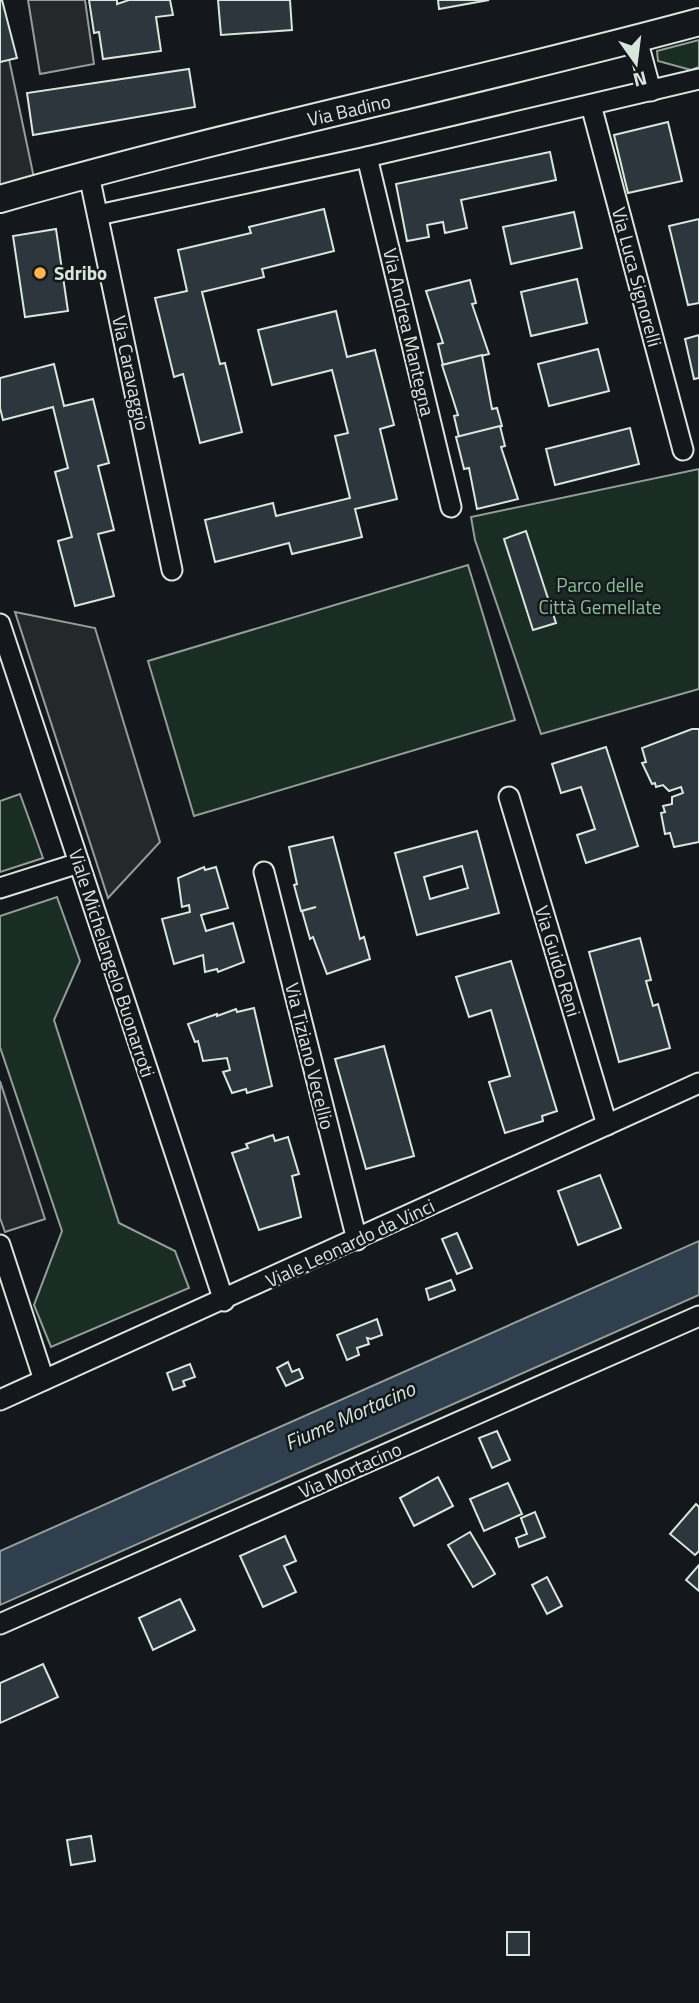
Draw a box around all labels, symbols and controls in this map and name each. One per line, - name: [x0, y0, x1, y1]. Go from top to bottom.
- north arrow: [601, 28, 671, 98]
- text: N: [630, 64, 650, 96]
- street label: Via Badino: [304, 86, 393, 133]
- street label: Via Luca Signorelli: [605, 204, 670, 350]
- street label: Via Andrea Mantegna: [376, 245, 443, 419]
- place label: Sdribo: [54, 258, 107, 287]
- marker: Sdribo: [32, 265, 48, 281]
- street label: Via Caravaggio: [105, 313, 158, 433]
- park label: Parco delle Città Gemellate: [539, 570, 661, 621]
- street label: Viale Michelangelo Buonarroti: [62, 845, 163, 1081]
- street label: Via Guido Reni: [528, 902, 589, 1020]
- street label: Via Tiziano Vecellio: [278, 979, 343, 1132]
- street label: Viale Leonardo da Vinci: [261, 1191, 439, 1294]
- water label: Fiume Mortacino: [279, 1372, 420, 1458]
- street label: Via Mortacino: [294, 1434, 406, 1505]

